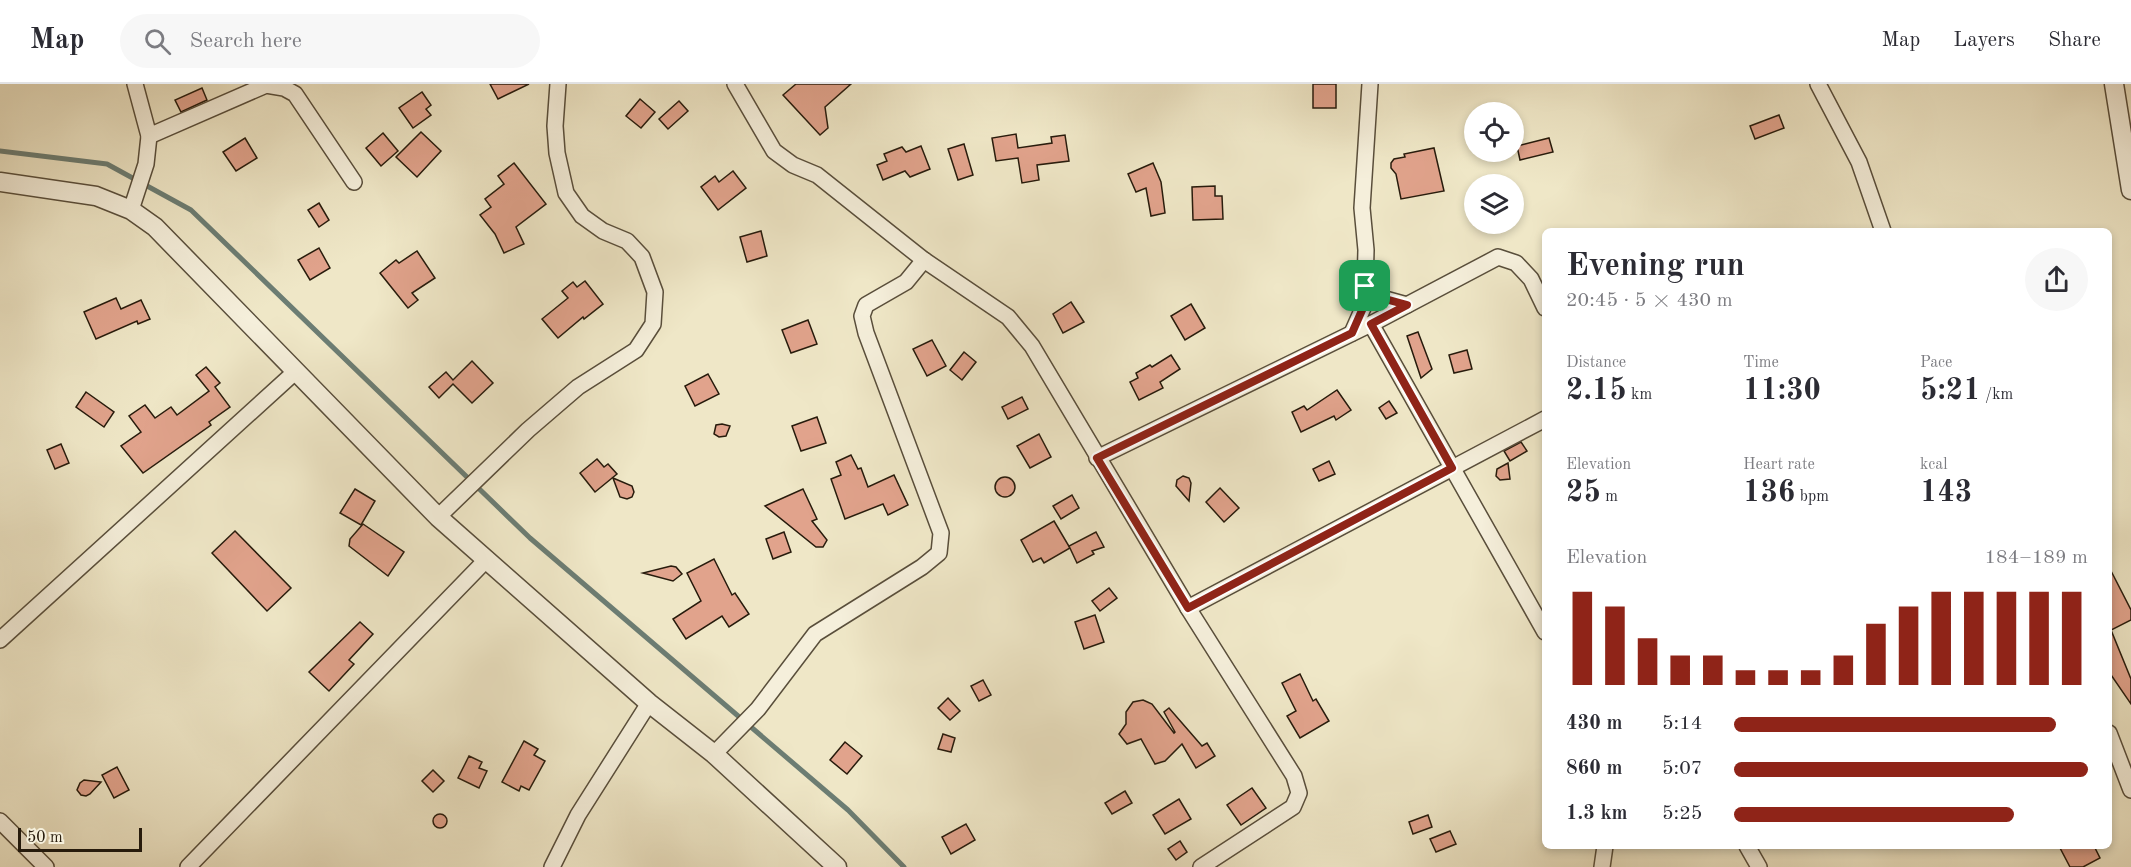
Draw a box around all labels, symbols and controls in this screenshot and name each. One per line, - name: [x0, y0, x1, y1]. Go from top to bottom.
- search box: [120, 14, 540, 68]
- icon: search: [141, 25, 174, 58]
- text: Map: [30, 27, 84, 55]
- text: Search here: [189, 30, 302, 52]
- text: Map: [1881, 30, 1920, 51]
- text: Layers: [1953, 30, 2015, 51]
- text: Share: [2048, 30, 2101, 51]
- map controls: [1464, 102, 1524, 234]
- button: locate: [1464, 102, 1524, 162]
- button: layers: [1464, 174, 1524, 234]
- button: share: [2025, 248, 2088, 311]
- text: Evening run: [1566, 250, 1745, 283]
- pin: [1339, 260, 1390, 311]
- icon: arrive: [1348, 269, 1381, 302]
- text: 20:45 · 5 × 430 m: [1566, 291, 1733, 311]
- text: Distance: [1566, 355, 1626, 371]
- text: Time: [1743, 355, 1779, 371]
- text: Pace: [1920, 355, 1952, 371]
- text: 2.15: [1566, 376, 1627, 406]
- text: 11:30: [1743, 376, 1821, 406]
- text: 5:21: [1920, 376, 1981, 406]
- text: km: [1627, 387, 1652, 403]
- text: /km: [1981, 387, 2013, 403]
- text: Elevation: [1566, 457, 1631, 473]
- text: Heart rate: [1743, 457, 1815, 473]
- text: kcal: [1920, 457, 1948, 473]
- text: 25: [1566, 478, 1601, 508]
- text: 136: [1743, 478, 1795, 508]
- text: 143: [1920, 478, 1972, 508]
- text: m: [1601, 489, 1618, 505]
- text: bpm: [1795, 489, 1829, 505]
- text: Elevation: [1566, 548, 1647, 568]
- text: 184–189 m: [1985, 548, 2088, 568]
- text: 430 m: [1566, 714, 1622, 734]
- text: 5:14: [1662, 714, 1702, 734]
- text: 860 m: [1566, 759, 1622, 779]
- text: 5:07: [1662, 759, 1702, 779]
- text: 1.3 km: [1566, 804, 1628, 824]
- text: 5:25: [1662, 804, 1702, 824]
- scale bar: [18, 825, 142, 852]
- text: 50 m: [27, 830, 63, 846]

